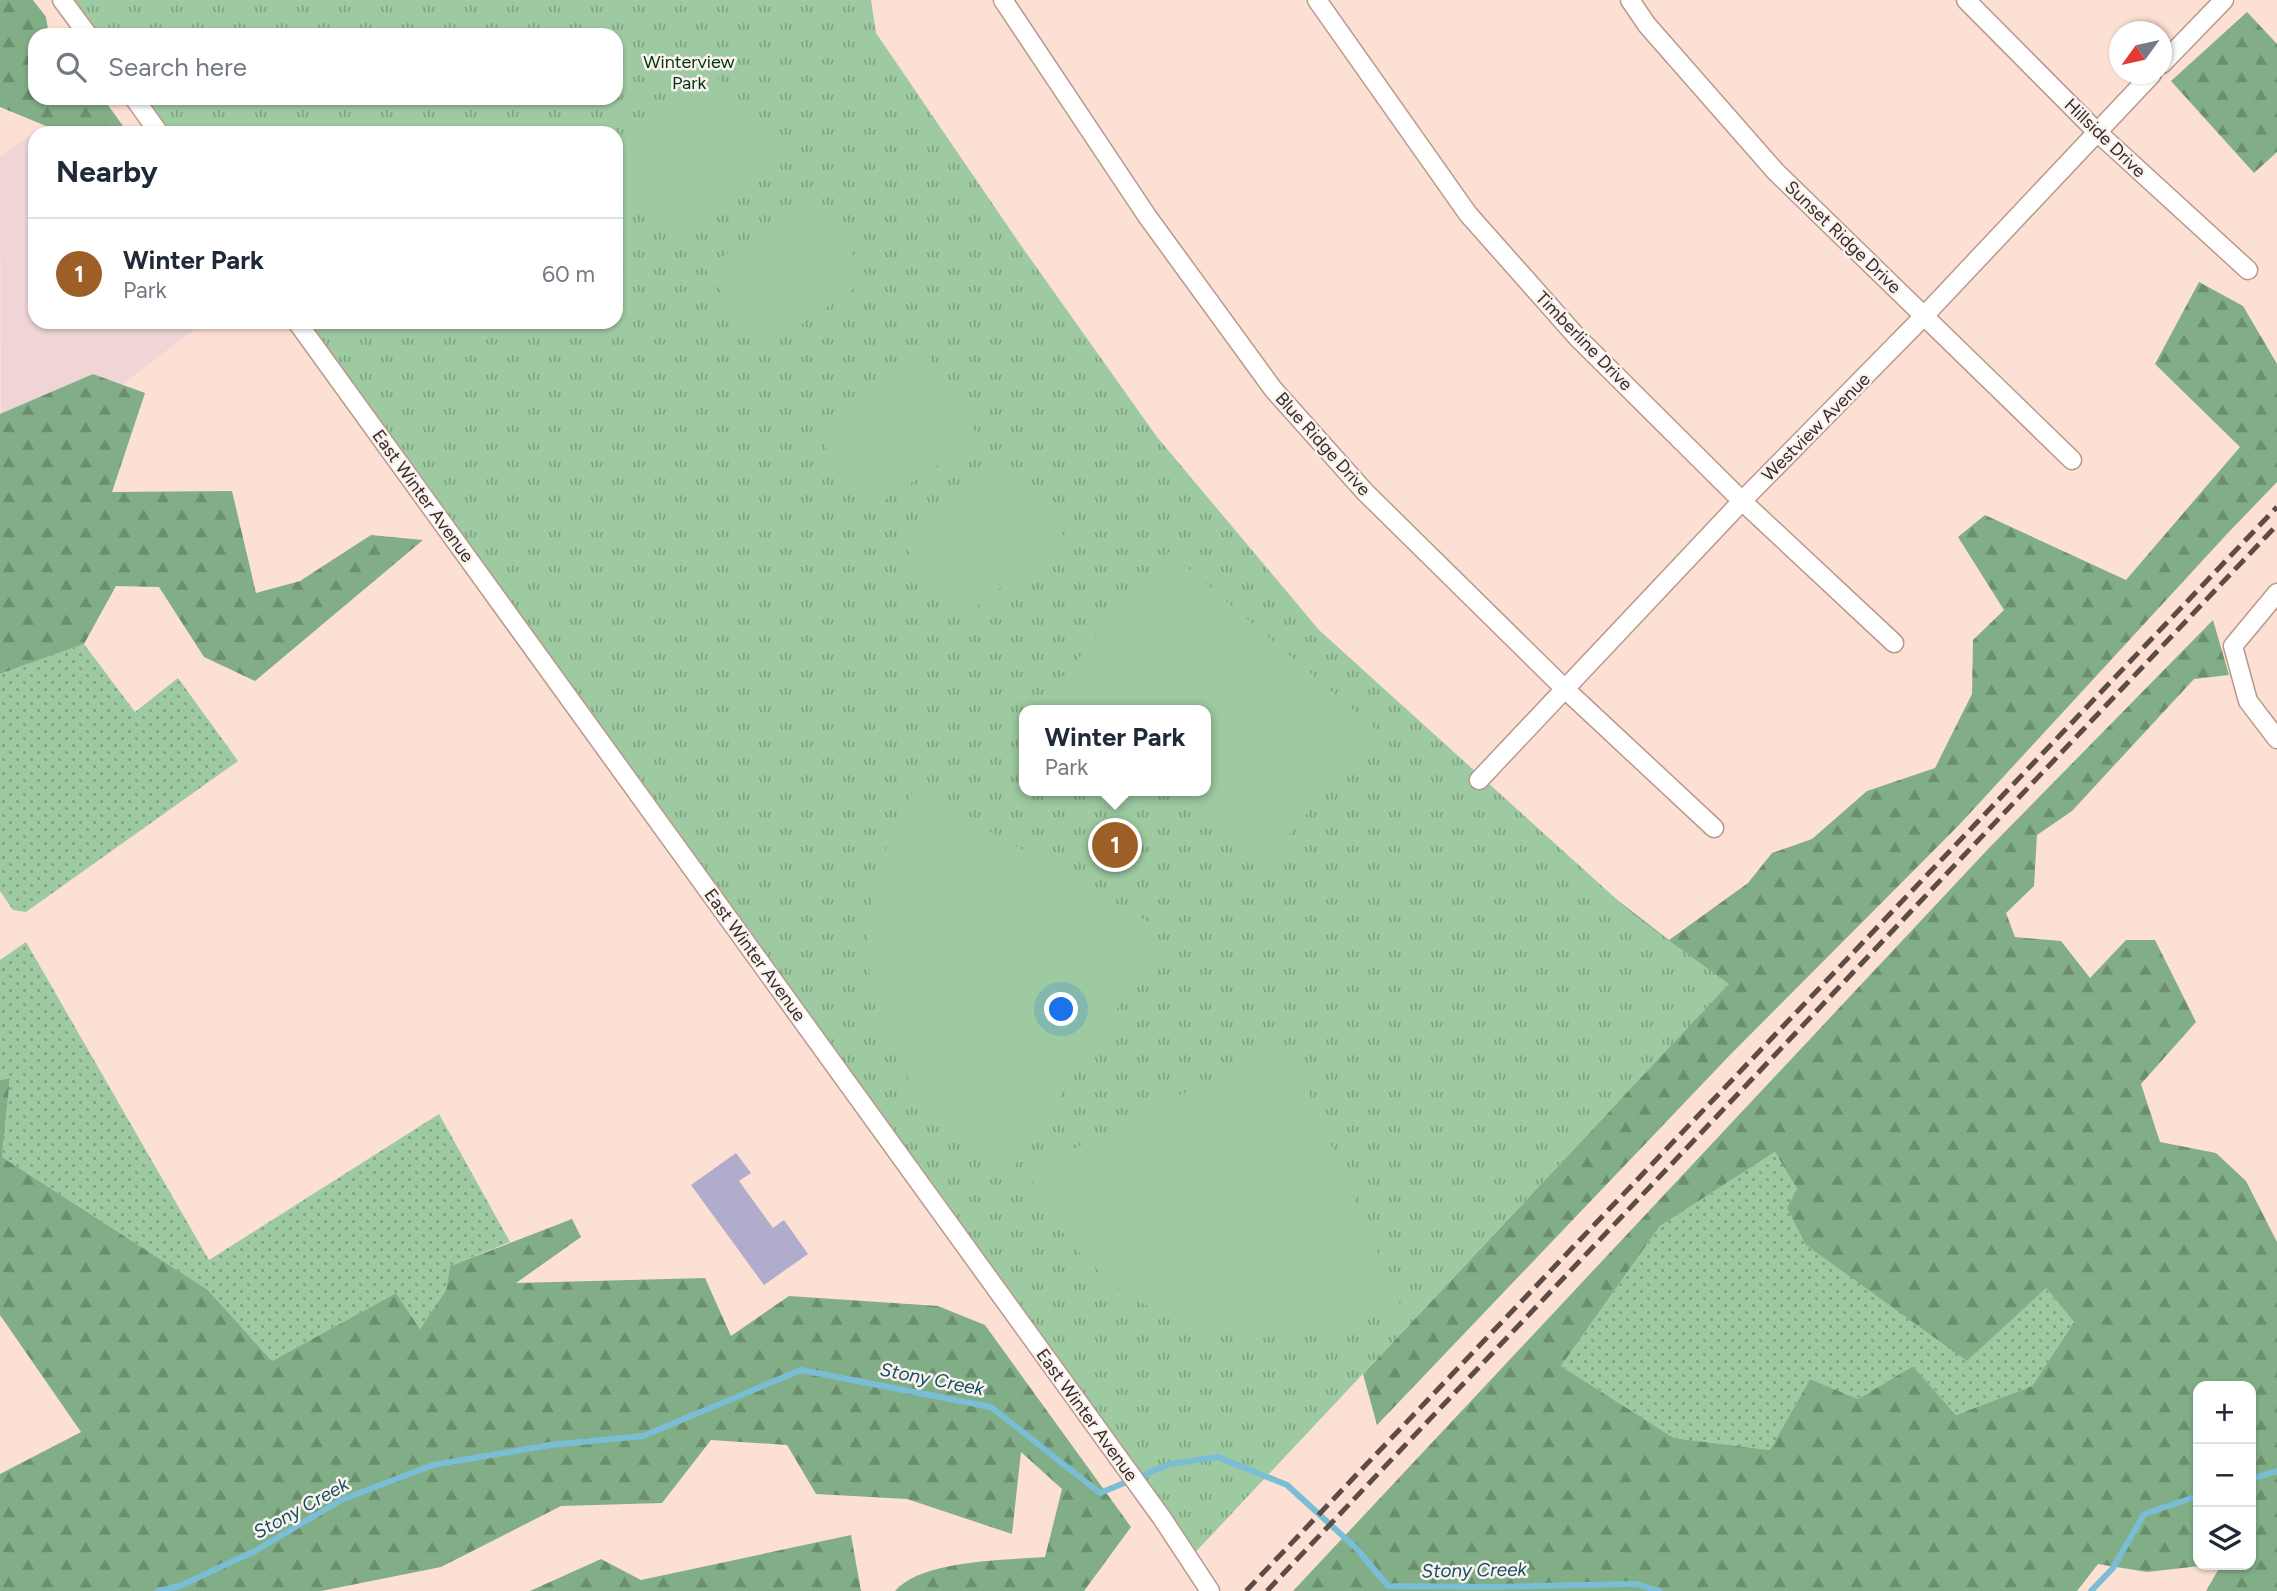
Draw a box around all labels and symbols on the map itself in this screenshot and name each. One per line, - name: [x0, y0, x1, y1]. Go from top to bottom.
- north arrow: [2109, 21, 2172, 84]
- park label: Winterview Park: [643, 51, 735, 94]
- street label: Hillside Drive: [2060, 94, 2150, 182]
- street label: Sunset Ridge Drive: [1780, 176, 1906, 298]
- street label: Timberline Drive: [1531, 287, 1637, 396]
- street label: Westview Avenue: [1757, 368, 1875, 486]
- street label: Blue Ridge Drive: [1271, 388, 1375, 500]
- street label: East Winter Avenue: [367, 425, 479, 567]
- pin: 1: [1092, 819, 1138, 871]
- street label: East Winter Avenue: [699, 884, 811, 1026]
- your location: [1044, 992, 1078, 1026]
- street label: East Winter Avenue: [1031, 1344, 1143, 1486]
- water label: Stony Creek: [878, 1358, 987, 1400]
- water label: Stony Creek: [249, 1472, 353, 1544]
- water label: Stony Creek: [1421, 1558, 1528, 1582]

